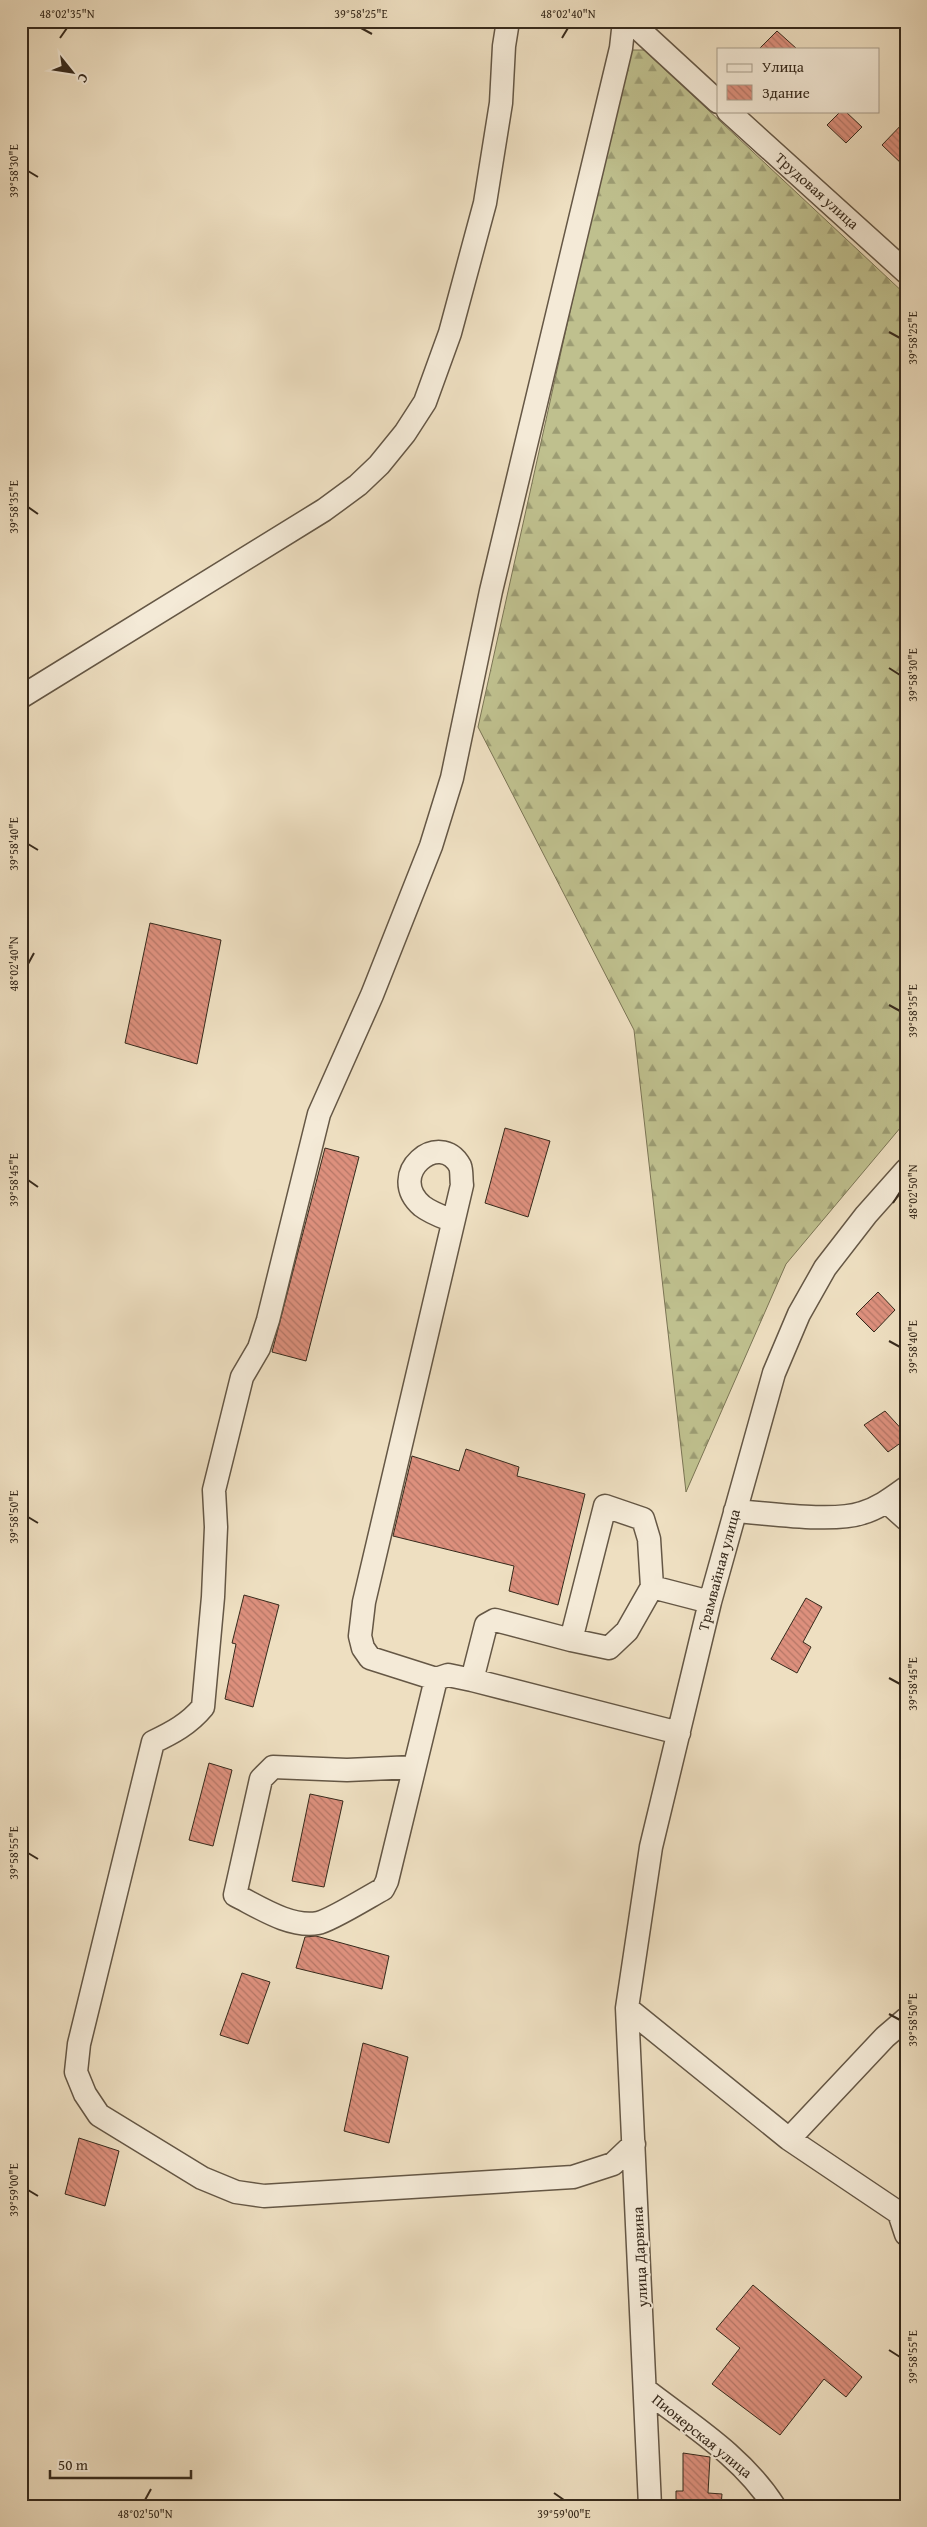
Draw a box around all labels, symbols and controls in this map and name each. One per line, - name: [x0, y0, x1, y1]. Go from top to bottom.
- text: 48°02'35"N: [39, 5, 95, 22]
- text: 39°58'25"E: [334, 5, 388, 22]
- text: 48°02'40"N: [540, 5, 596, 22]
- north arrow: [48, 48, 98, 98]
- legend: [717, 48, 880, 112]
- text: Улица: [762, 56, 805, 77]
- text: С: [73, 70, 94, 87]
- text: Здание: [762, 82, 810, 103]
- text: 39°58'30"E: [5, 144, 22, 198]
- street label: Трудовая улица: [771, 147, 864, 234]
- text: 39°58'25"E: [904, 311, 921, 365]
- text: 39°58'35"E: [5, 480, 22, 534]
- text: 39°58'30"E: [904, 648, 921, 702]
- text: 39°58'40"E: [5, 817, 22, 871]
- text: 48°02'40"N: [5, 936, 22, 992]
- text: 39°58'35"E: [904, 984, 921, 1038]
- text: 39°58'45"E: [5, 1153, 22, 1207]
- text: 48°02'50"N: [904, 1164, 921, 1220]
- text: 39°58'40"E: [904, 1320, 921, 1374]
- text: 39°58'50"E: [5, 1490, 22, 1544]
- street label: Трамвайная улица: [692, 1506, 745, 1633]
- text: 39°58'45"E: [904, 1657, 921, 1711]
- text: 39°58'55"E: [5, 1826, 22, 1880]
- text: 39°58'50"E: [904, 1993, 921, 2047]
- text: 39°59'00"E: [5, 2163, 22, 2217]
- street label: улица Дарвина: [626, 2205, 653, 2309]
- text: 39°58'55"E: [904, 2330, 921, 2384]
- street label: Пионерская улица: [648, 2389, 757, 2483]
- scale bar: [50, 2447, 191, 2479]
- text: 50 m: [58, 2454, 89, 2475]
- text: 48°02'50"N: [117, 2505, 173, 2522]
- text: 39°59'00"E: [537, 2505, 591, 2522]

